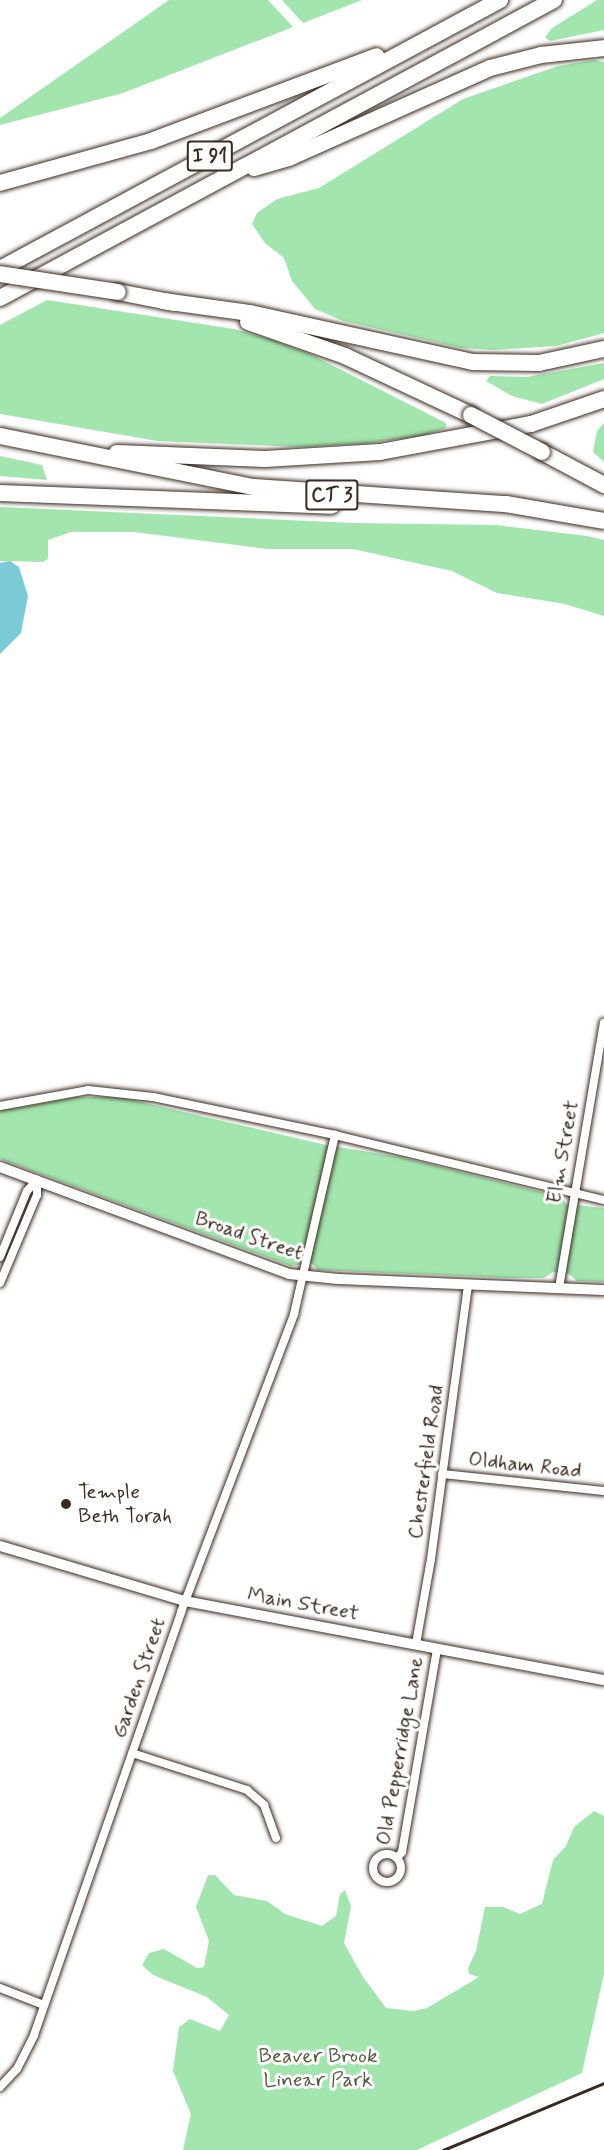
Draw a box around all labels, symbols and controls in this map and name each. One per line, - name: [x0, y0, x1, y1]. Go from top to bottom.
- road number: I 91: [186, 139, 234, 173]
- road number: CT 3: [305, 478, 359, 512]
- street label: Elm Street: [542, 1099, 584, 1205]
- street label: Broad Street: [190, 1205, 308, 1267]
- street label: Chesterfield Road: [403, 1384, 449, 1540]
- street label: Oldham Road: [467, 1447, 583, 1483]
- place label: Temple Beth Torah: [78, 1479, 172, 1529]
- marker: Temple Beth Torah: [59, 1497, 73, 1511]
- street label: Main Street: [246, 1582, 360, 1626]
- street label: Garden Street: [106, 1613, 172, 1743]
- street label: Old Pepperridge Lane: [371, 1657, 429, 1845]
- park label: Beaver Brook Linear Park: [258, 2043, 378, 2093]

